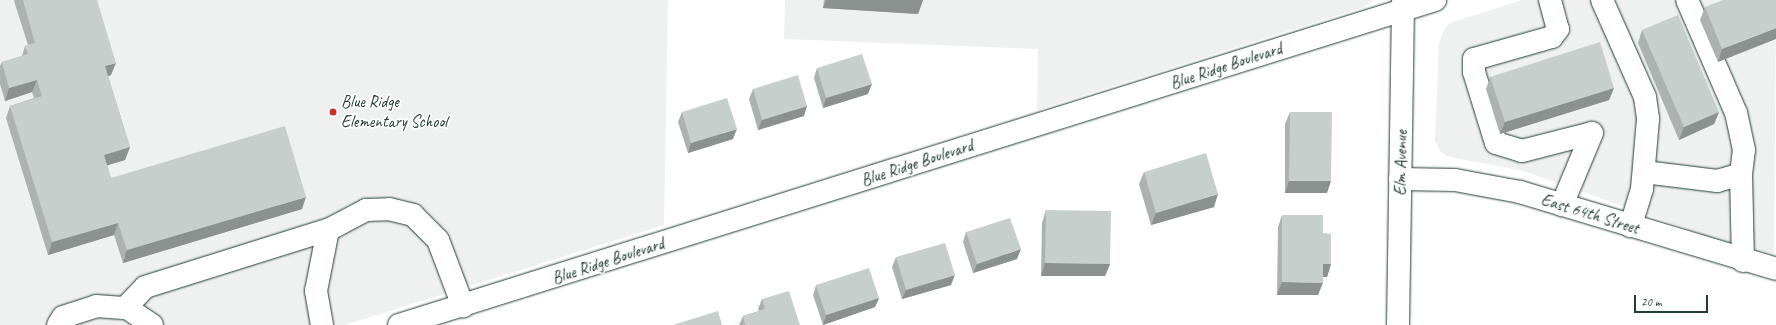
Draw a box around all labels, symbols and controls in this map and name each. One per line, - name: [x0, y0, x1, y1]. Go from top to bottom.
- street label: Blue Ridge Boulevard: [1167, 38, 1285, 94]
- place label: Blue Ridge Elementary School: [341, 92, 447, 132]
- marker: Blue Ridge Elementary School: [328, 107, 338, 117]
- street label: Elm Avenue: [1390, 130, 1412, 196]
- street label: Blue Ridge Boulevard: [858, 135, 976, 191]
- street label: East 64th Street: [1538, 189, 1642, 239]
- street label: Blue Ridge Boulevard: [549, 233, 667, 289]
- scale bar: [1636, 287, 1710, 313]
- text: 20 m: [1641, 294, 1661, 310]

